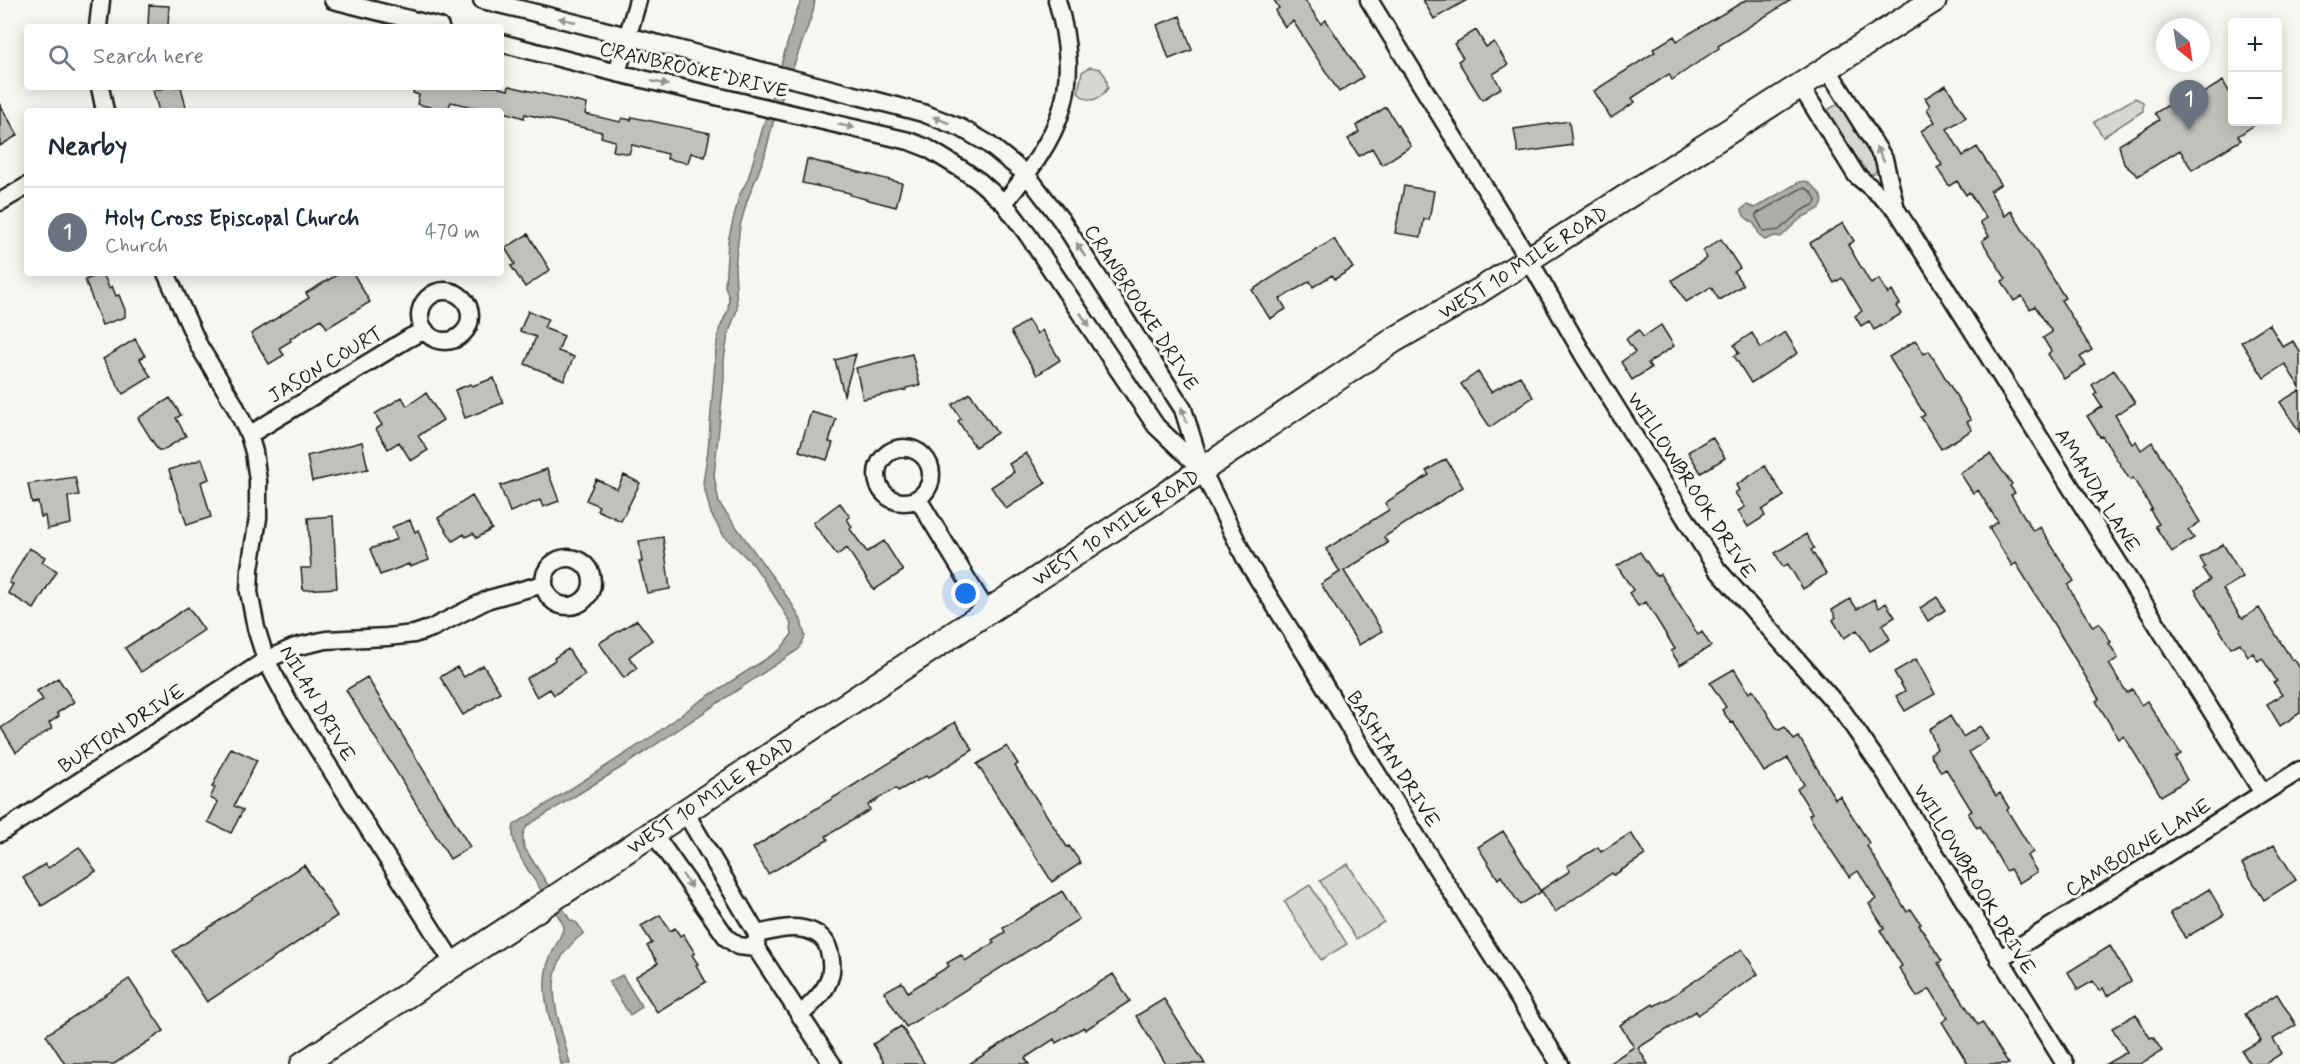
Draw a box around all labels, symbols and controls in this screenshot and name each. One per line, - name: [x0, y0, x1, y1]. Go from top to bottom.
- one-way arrow: [558, 15, 576, 25]
- north arrow: [2156, 18, 2210, 72]
- map controls: [2228, 18, 2282, 126]
- button: +: [2228, 18, 2282, 72]
- search box: [24, 24, 504, 90]
- street label: CRANBROOKE DRIVE: [597, 36, 791, 105]
- icon: search: [45, 41, 78, 74]
- text: Search here: [93, 43, 204, 71]
- button: −: [2228, 72, 2282, 126]
- one-way arrow: [650, 78, 669, 88]
- pin: 1: [2170, 80, 2208, 130]
- one-way arrow: [932, 115, 950, 124]
- one-way arrow: [837, 122, 856, 131]
- text: Nearby: [48, 130, 127, 164]
- one-way arrow: [1875, 145, 1885, 162]
- street label: WEST 10 MILE ROAD: [1434, 200, 1614, 327]
- text: Holy Cross Episcopal Church: [105, 205, 359, 233]
- text: 1: [63, 219, 72, 246]
- text: 470 m: [425, 219, 480, 246]
- street label: CRANBROOKE DRIVE: [1077, 220, 1205, 396]
- text: Church: [105, 233, 168, 260]
- one-way arrow: [1075, 242, 1086, 258]
- one-way arrow: [1079, 312, 1090, 328]
- street label: JASON COURT: [263, 320, 388, 410]
- street label: WILLOWBROOK DRIVE: [1620, 387, 1761, 585]
- one-way arrow: [1179, 406, 1188, 424]
- street label: AMANDA LANE: [2048, 424, 2146, 558]
- street label: WEST 10 MILE ROAD: [1028, 463, 1205, 593]
- your location: [951, 579, 980, 608]
- street label: NILAN DRIVE: [272, 641, 361, 767]
- street label: BURTON DRIVE: [53, 678, 190, 780]
- street label: BASHIAN DRIVE: [1340, 686, 1446, 833]
- street label: WEST 10 MILE ROAD: [622, 731, 800, 861]
- street label: WILLOWBROOK DRIVE: [1906, 779, 2041, 980]
- street label: CAMBORNE LANE: [2061, 793, 2217, 904]
- one-way arrow: [681, 872, 693, 888]

